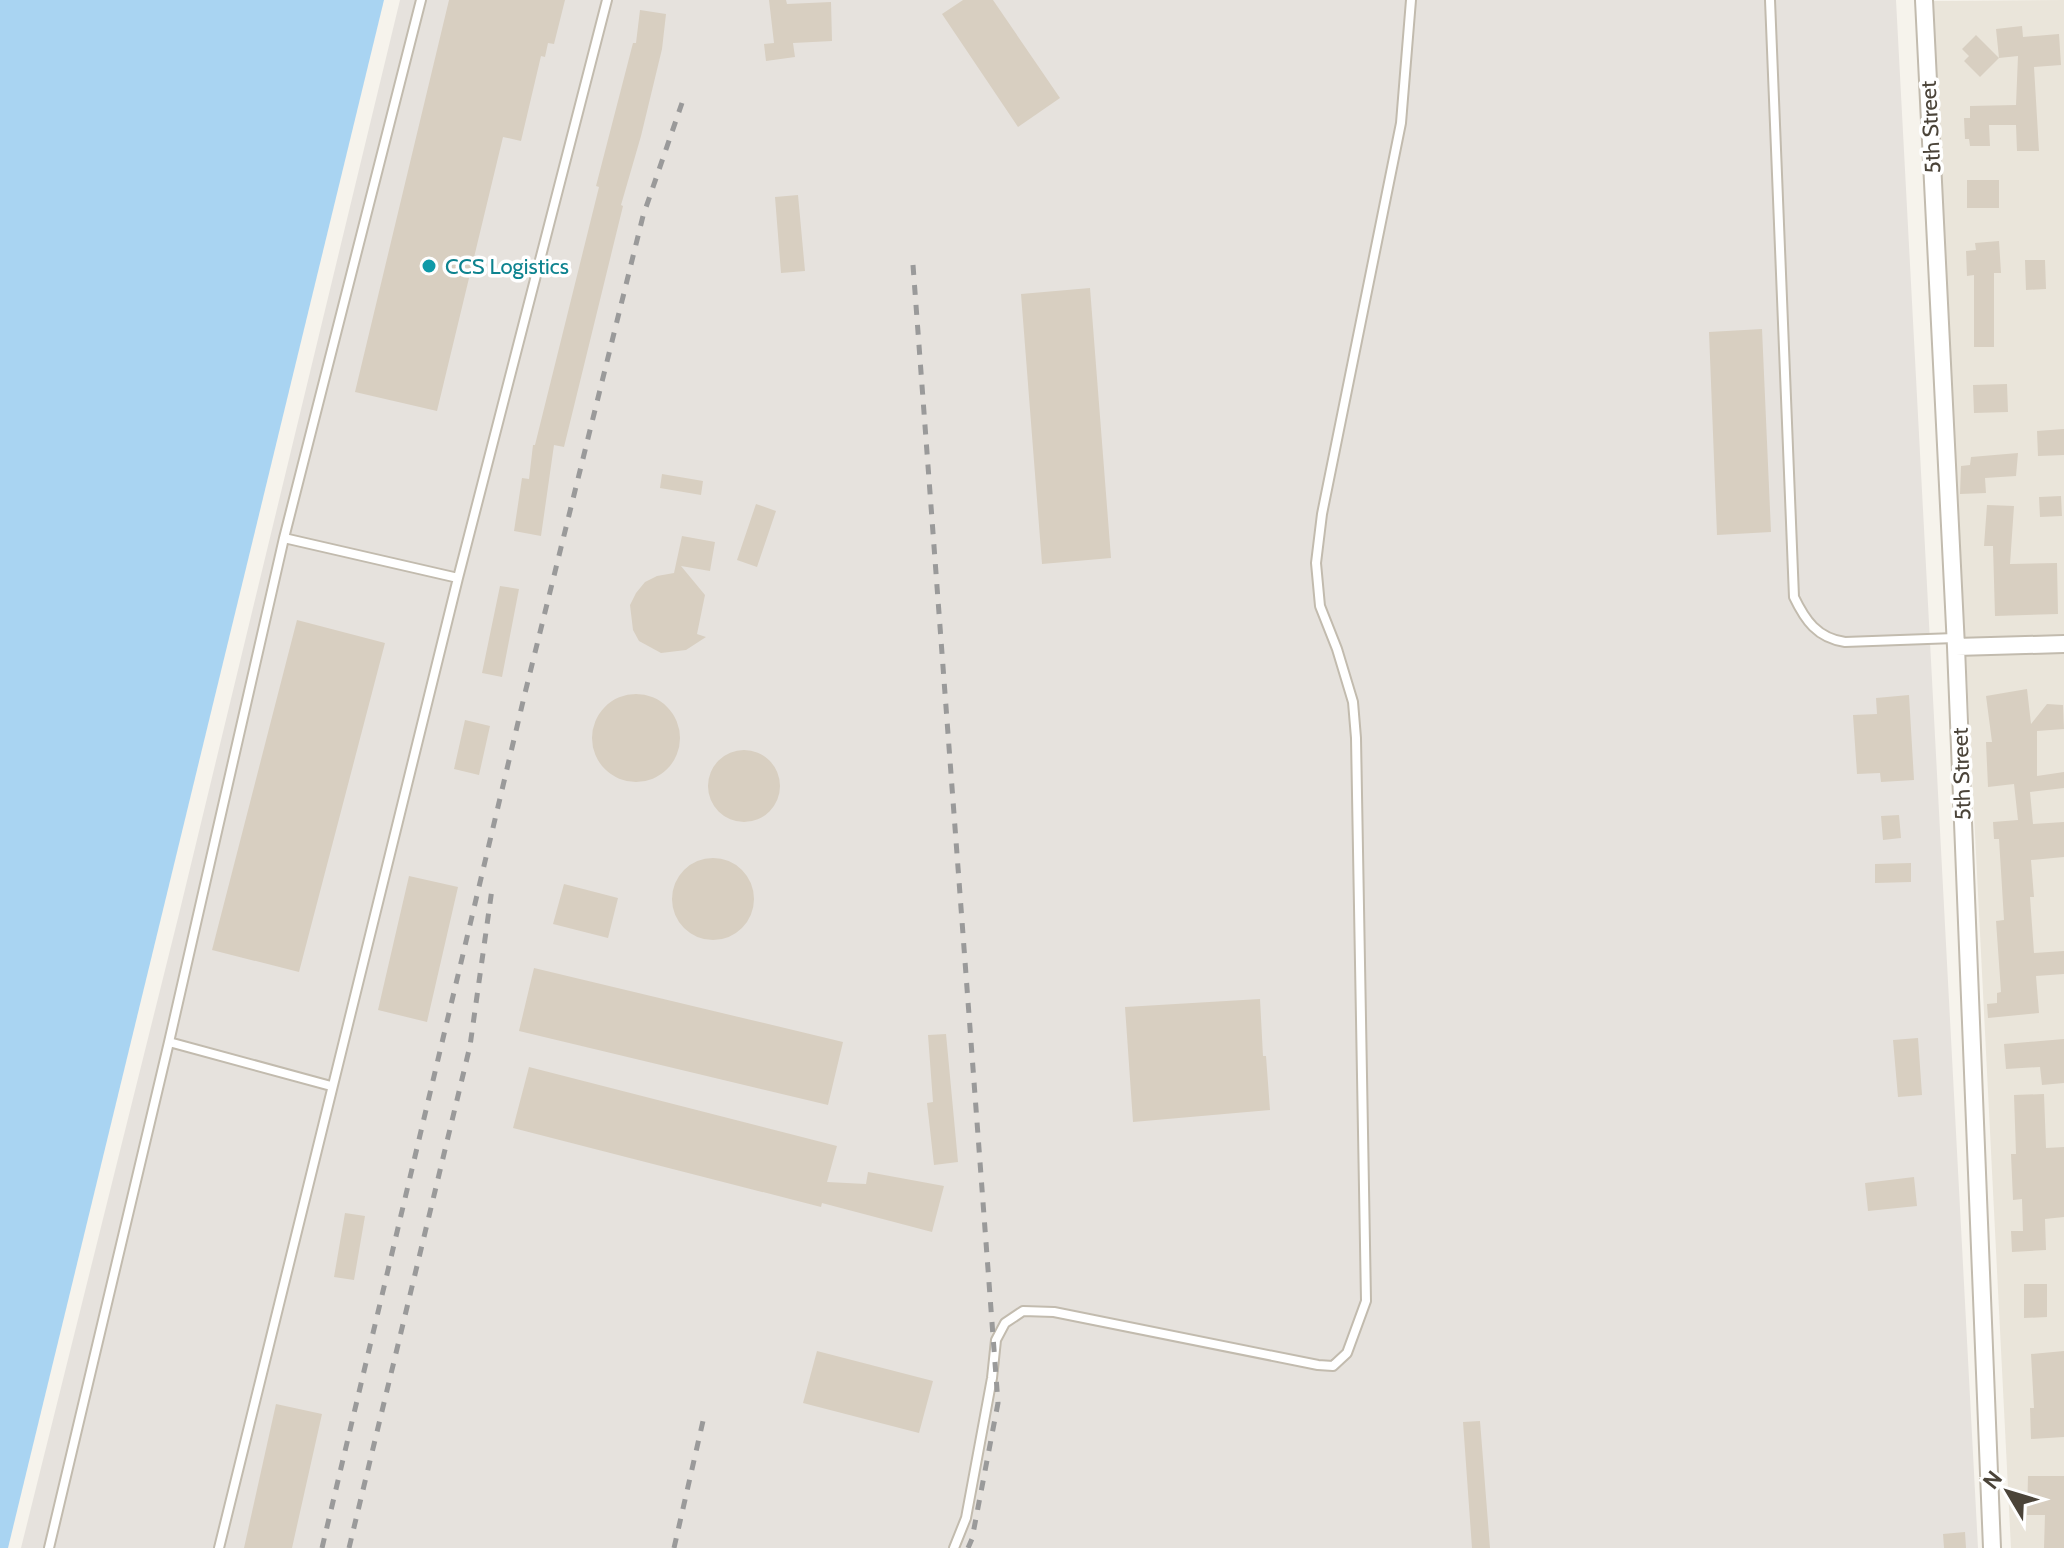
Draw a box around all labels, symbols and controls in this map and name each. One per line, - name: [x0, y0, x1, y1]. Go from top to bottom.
- street label: 5th Street: [1915, 79, 1946, 174]
- place label: CCS Logistics: [445, 253, 569, 280]
- marker: CCS Logistics: [420, 257, 438, 275]
- street label: 5th Street: [1946, 727, 1977, 821]
- north arrow: [1968, 1452, 2048, 1532]
- text: N: [1977, 1466, 2008, 1494]

